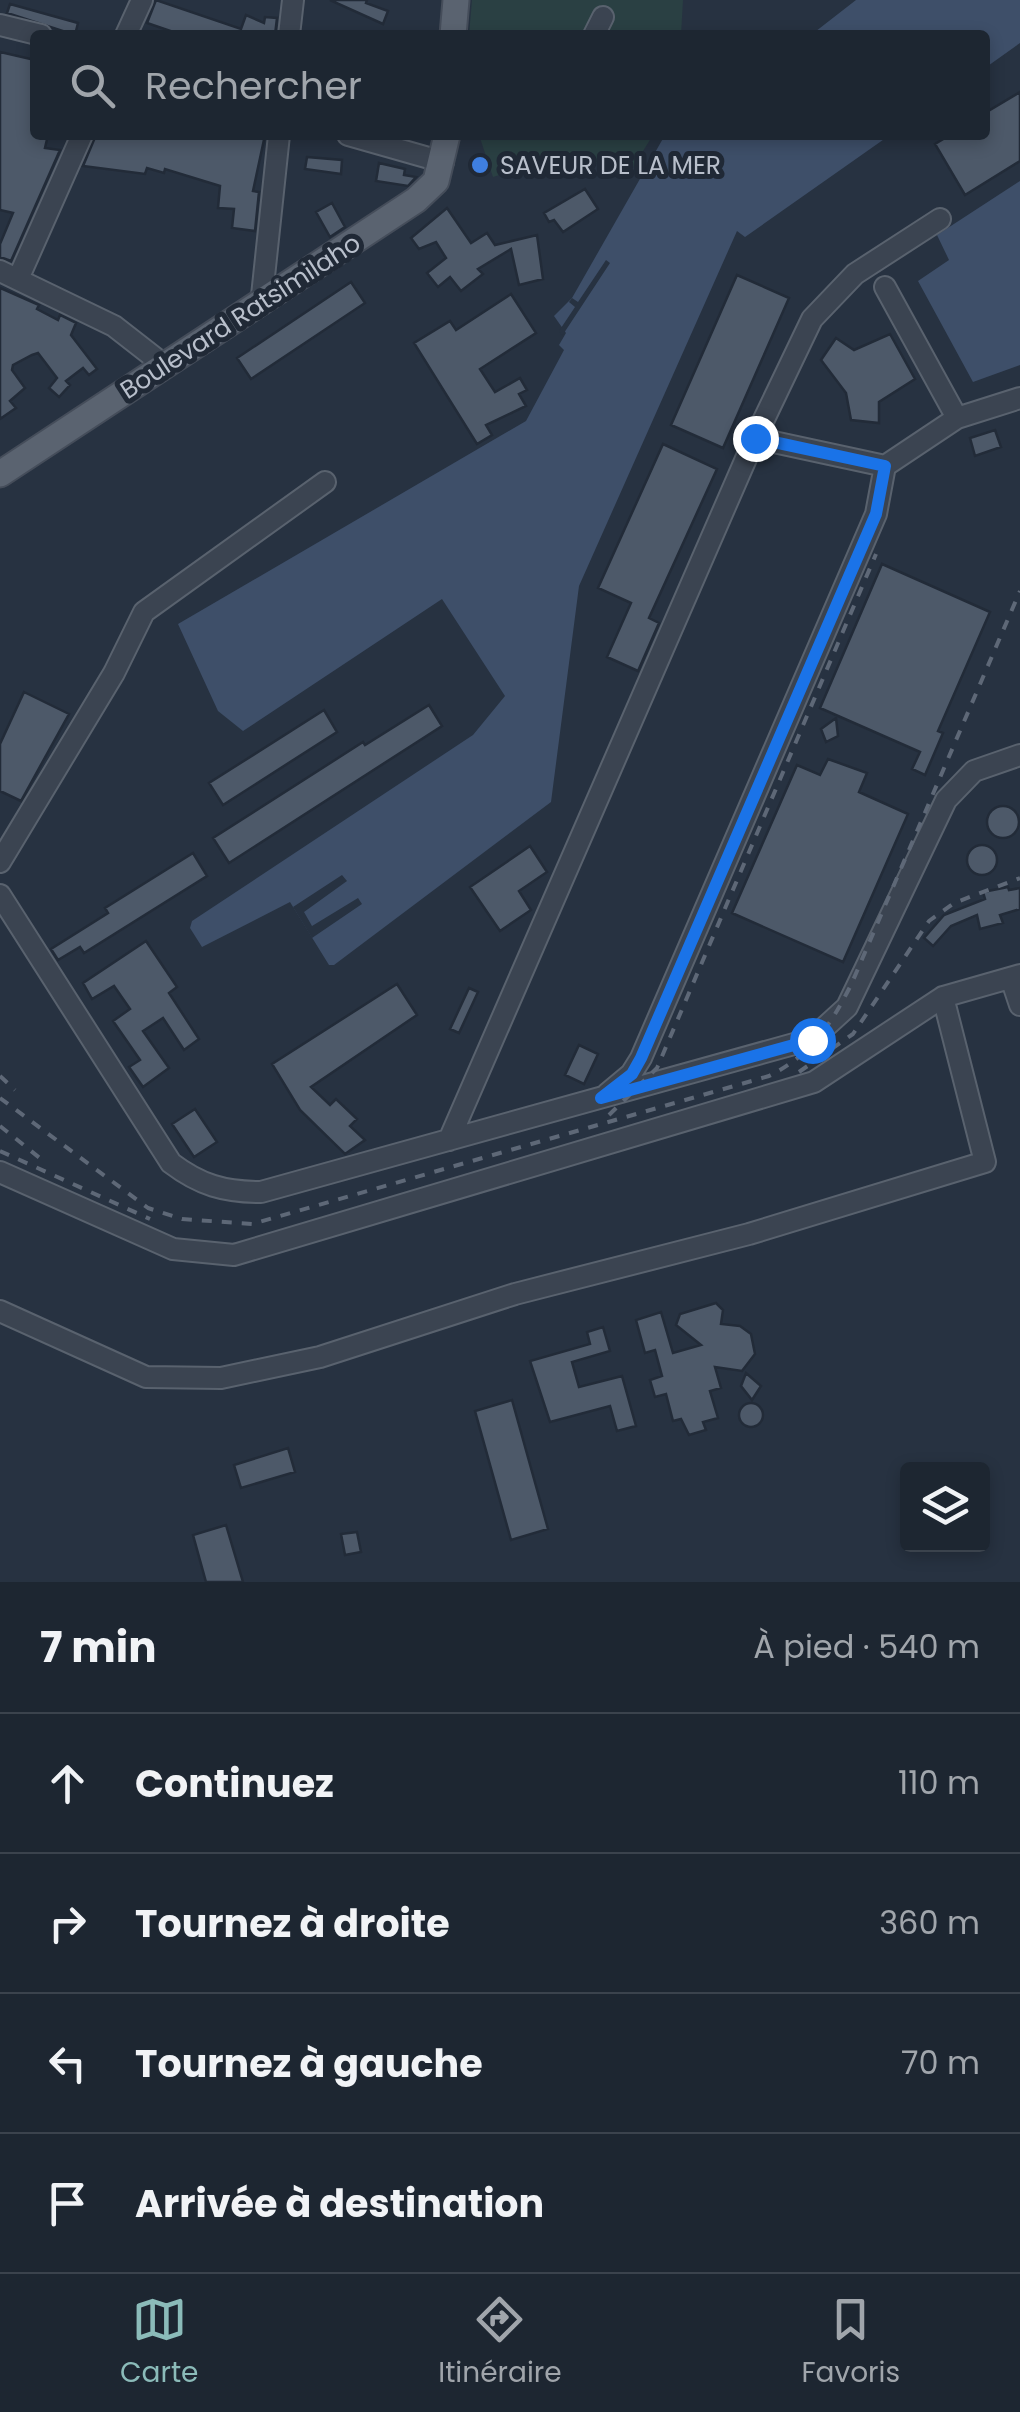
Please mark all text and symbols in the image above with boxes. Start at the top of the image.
search box [30,30,990,140]
icon: search [65,58,120,113]
text: Rechercher [145,59,362,112]
place label: SAVEUR DE LA MER [500,148,721,183]
marker: SAVEUR DE LA MER [469,154,491,176]
street label: Boulevard Ratsimilaho [113,225,367,407]
route end [733,416,779,462]
route start [790,1018,836,1064]
map controls [900,1462,990,1552]
button: layers [900,1462,990,1552]
text: 7 min [40,1618,157,1677]
text: À pied · 540 m [753,1624,980,1669]
icon: ahead [40,1756,95,1811]
text: Continuez [135,1757,334,1810]
text: 110 m [898,1760,980,1805]
icon: right [40,1896,95,1951]
text: Tournez à droite [135,1897,450,1950]
text: 360 m [879,1900,980,1945]
icon: left [40,2036,95,2091]
text: Tournez à gauche [135,2037,483,2090]
text: 70 m [901,2040,980,2085]
icon: arrive [40,2176,95,2231]
text: Arrivée à destination [135,2177,544,2230]
tab: Carte [120,2292,198,2394]
tab: Itinéraire [438,2292,562,2394]
tab: Favoris [801,2292,900,2394]

